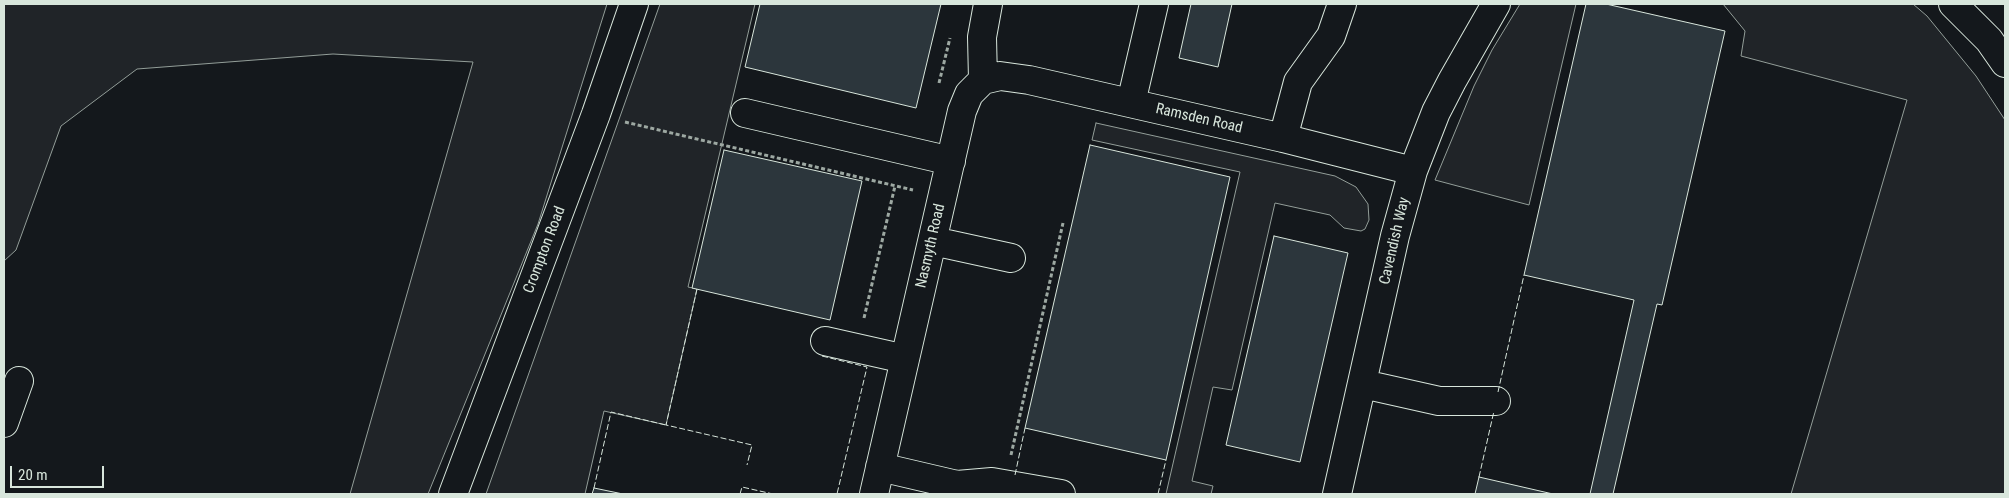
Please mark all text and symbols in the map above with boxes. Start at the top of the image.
street label: Ramsden Road [1154,100,1244,138]
street label: Cavendish Way [1376,196,1414,286]
street label: Nasmyth Road [913,202,949,290]
street label: Crompton Road [520,204,570,296]
scale bar [12,456,106,488]
text: 20 m [18,466,48,484]

